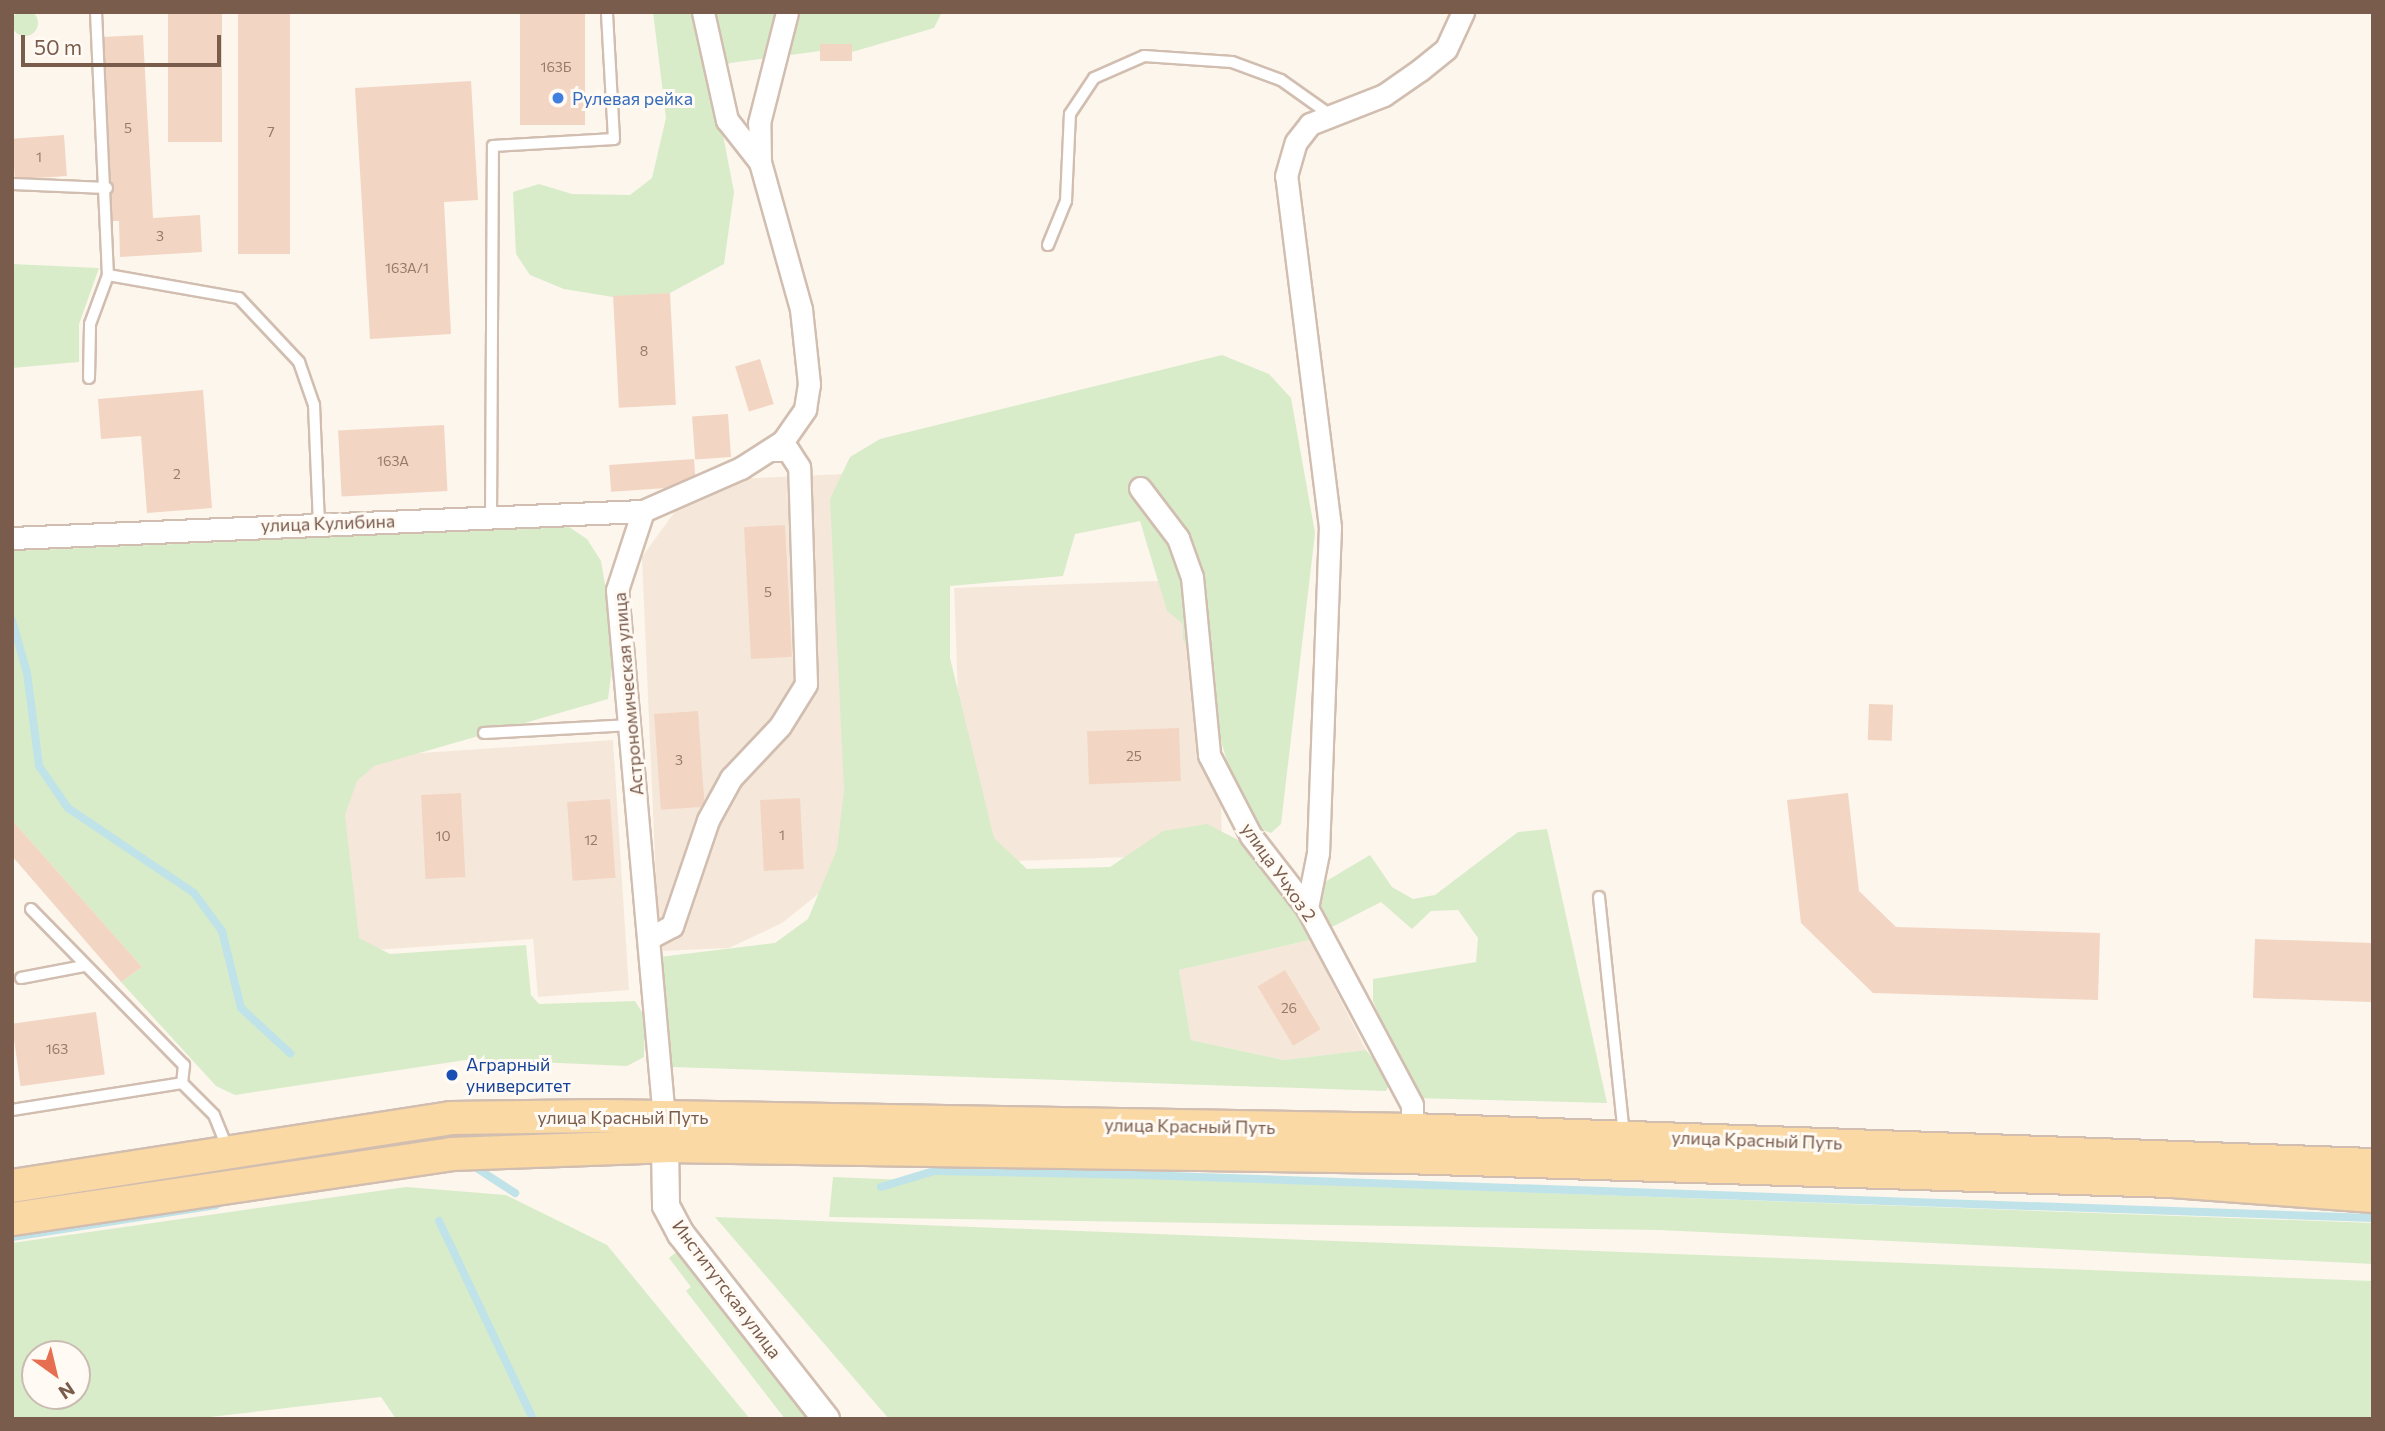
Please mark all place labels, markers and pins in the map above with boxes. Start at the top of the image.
place label: Рулевая рейка [572,87,693,109]
marker: Рулевая рейка [550,90,566,106]
place label: Аграрный университет [466,1054,571,1096]
marker: Аграрный университет [444,1067,460,1083]

